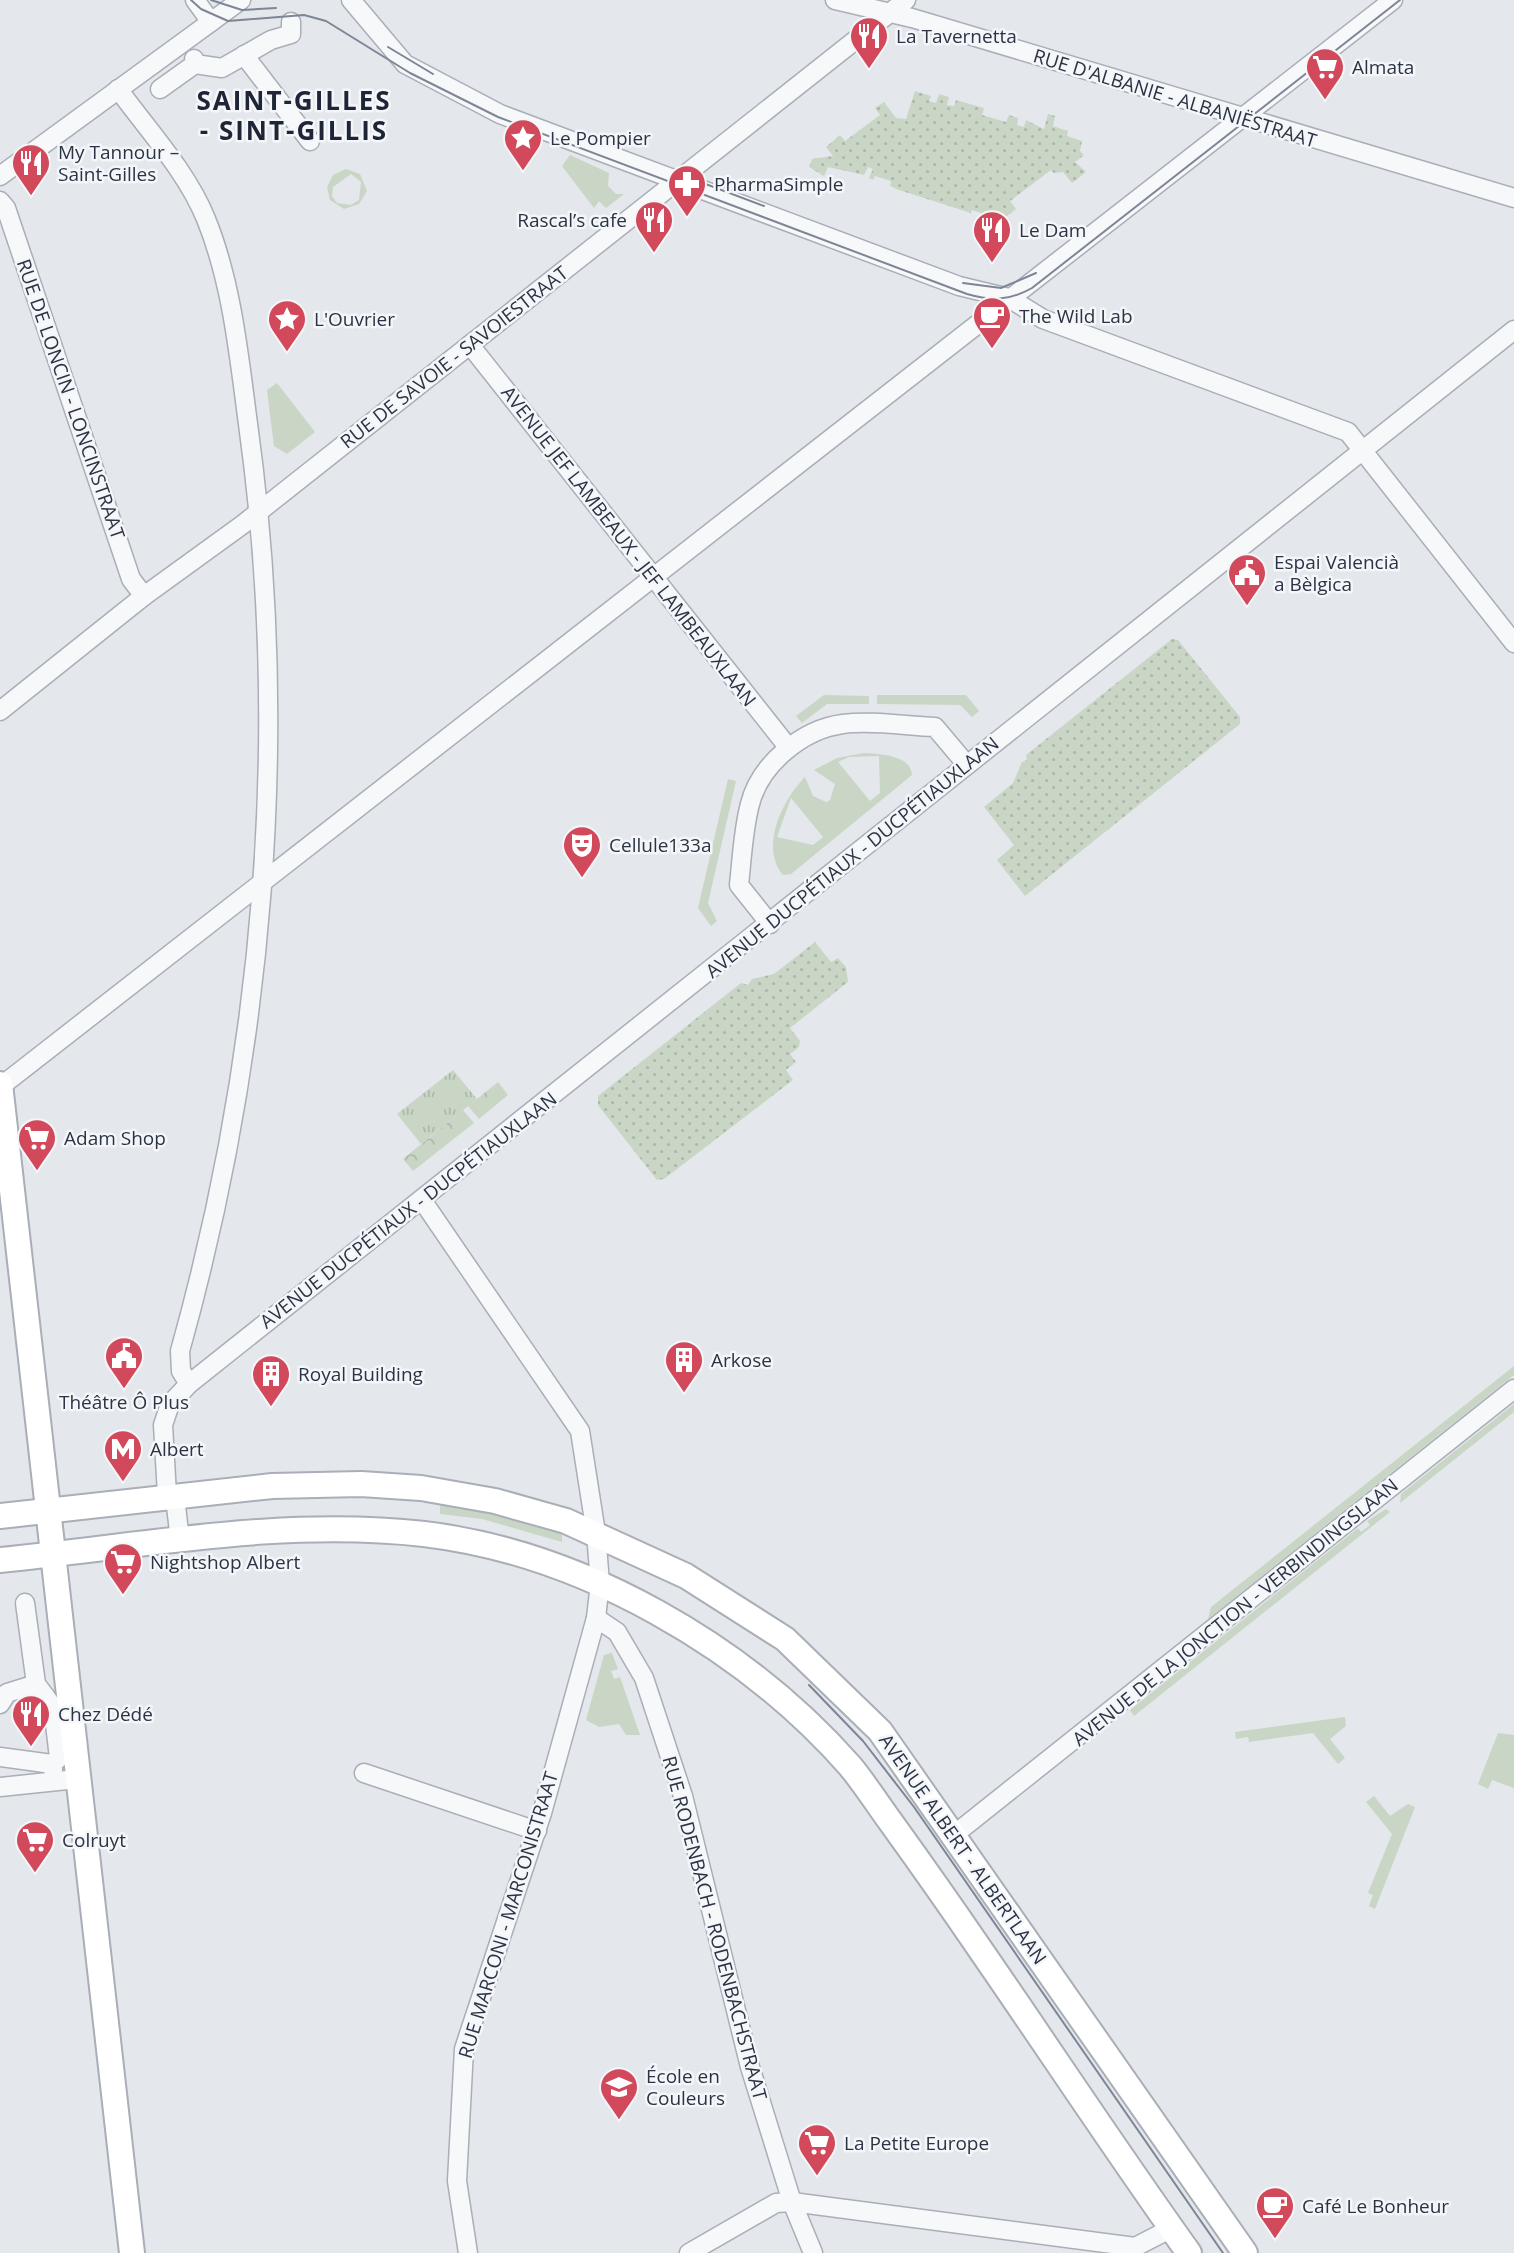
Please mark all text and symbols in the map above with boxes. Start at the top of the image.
restaurant icon: La Tavernetta [848,15,890,70]
place label: La Tavernetta [896,23,1017,49]
street label: RUE D'ALBANIE - ALBANIËSTRAAT [1030,42,1320,154]
supermarket icon: Almata [1304,46,1346,101]
place label: Almata [1352,54,1414,80]
district label: SAINT-GILLES - SINT-GILLIS [196,82,392,148]
place icon: Le Pompier [502,117,544,172]
place label: Le Pompier [550,125,651,151]
place label: My Tannour – Saint-Gilles [58,139,179,187]
restaurant icon: My Tannour – Saint-Gilles [10,142,52,197]
pharmacy icon: PharmaSimple [666,163,708,218]
place label: PharmaSimple [714,171,843,197]
restaurant icon: Rascal’s cafe [633,199,675,254]
place label: Rascal’s cafe [517,207,627,233]
restaurant icon: Le Dam [971,209,1013,264]
place label: Le Dam [1019,217,1086,243]
street label: RUE DE LONCIN - LONCINSTRAAT [11,255,131,543]
street label: RUE DE SAVOIE - SAVOIESTRAAT [335,260,574,454]
cafe icon: The Wild Lab [971,295,1013,350]
place icon: L'Ouvrier [266,298,308,353]
place label: The Wild Lab [1019,303,1133,329]
place label: L'Ouvrier [314,306,395,332]
street label: AVENUE JEF LAMBEAUX - JEF LAMBEAUXLAAN [496,380,762,712]
place label: Espai Valencià a Bèlgica [1274,549,1399,597]
public building icon: Espai Valencià a Bèlgica [1226,552,1268,607]
street label: AVENUE DUCPÉTIAUX - DUCPÉTIAUXLAAN [700,730,1004,984]
theatre icon: Cellule133a [561,824,603,879]
place label: Cellule133a [609,832,712,858]
street label: AVENUE DUCPÉTIAUX - DUCPÉTIAUXLAAN [254,1086,562,1334]
supermarket icon: Adam Shop [16,1117,58,1172]
place label: Adam Shop [64,1125,166,1151]
public building icon: Théâtre Ô Plus [103,1335,145,1390]
building icon: Arkose [663,1339,705,1394]
place label: Arkose [711,1347,772,1373]
building icon: Royal Building [250,1353,292,1408]
place label: Royal Building [298,1361,423,1387]
place label: Théâtre Ô Plus [59,1389,189,1415]
metro station icon: Albert [102,1428,144,1483]
place label: Albert [150,1436,204,1462]
street label: AVENUE DE LA JONCTION - VERBINDINGSLAAN [1067,1472,1403,1752]
supermarket icon: Nightshop Albert [102,1541,144,1596]
place label: Nightshop Albert [150,1549,300,1575]
restaurant icon: Chez Dédé [10,1693,52,1748]
place label: Chez Dédé [58,1701,153,1727]
street label: AVENUE ALBERT - ALBERTLAAN [873,1729,1053,1969]
street label: RUE RODENBACH - RODENBACHSTRAAT [657,1753,774,2103]
street label: RUE MARCONI - MARCONISTRAAT [452,1768,564,2062]
supermarket icon: Colruyt [14,1819,56,1874]
place label: Colruyt [62,1827,126,1853]
place label: École en Couleurs [646,2063,725,2111]
school or university icon: École en Couleurs [598,2066,640,2121]
supermarket icon: La Petite Europe [796,2122,838,2177]
place label: La Petite Europe [844,2130,989,2156]
cafe icon: Café Le Bonheur [1254,2185,1296,2240]
place label: Café Le Bonheur [1302,2193,1449,2219]

